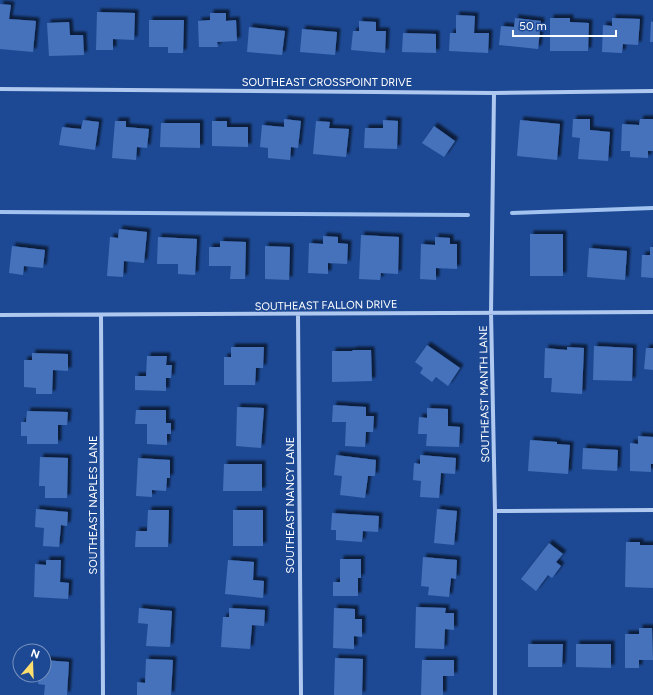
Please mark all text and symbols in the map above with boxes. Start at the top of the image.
scale bar [513,12,616,38]
text: 50 m [519,19,547,33]
street label: SOUTHEAST CROSSPOINT DRIVE [242,76,412,89]
street label: SOUTHEAST FALLON DRIVE [255,298,398,313]
street label: SOUTHEAST MANTH LANE [477,325,492,463]
street label: SOUTHEAST NAPLES LANE [87,435,100,575]
street label: SOUTHEAST NANCY LANE [284,437,297,573]
north arrow [12,643,52,683]
text: N [29,646,41,662]

